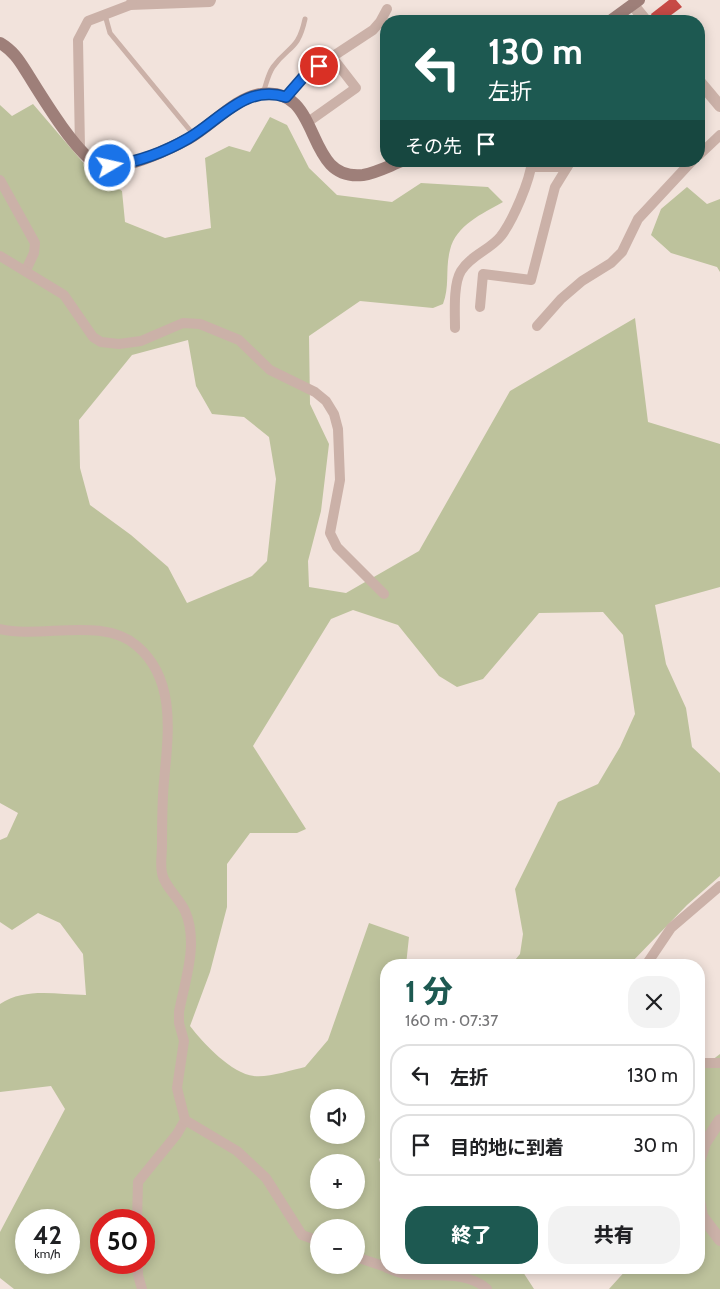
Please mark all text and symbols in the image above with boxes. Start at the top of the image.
text: 130 m [488,30,583,73]
icon: left [405,35,470,100]
pin [298,45,340,87]
icon: arrive [305,52,333,80]
text: 左折 [488,78,532,105]
icon: arrive [472,130,500,158]
text: その先 [405,135,462,158]
position arrow [83,139,135,191]
text: 1 分 [405,973,453,1010]
button: close [628,976,680,1028]
text: 160 m · 07:37 [405,1011,498,1030]
icon: left [407,1061,435,1089]
text: 130 m [627,1064,678,1087]
text: 左折 [450,1066,488,1089]
map controls [310,1089,365,1274]
button: sound [310,1089,365,1144]
icon: arrive [407,1131,435,1159]
text: 30 m [634,1134,678,1157]
text: 目的地に到着 [450,1136,564,1159]
button: + [310,1154,365,1209]
button: 終了 [405,1206,538,1264]
button: 共有 [548,1206,680,1264]
speed limit sign: 50 [90,1209,155,1274]
button: − [310,1219,365,1274]
text: 42 [33,1220,62,1250]
text: km/h [34,1246,61,1261]

